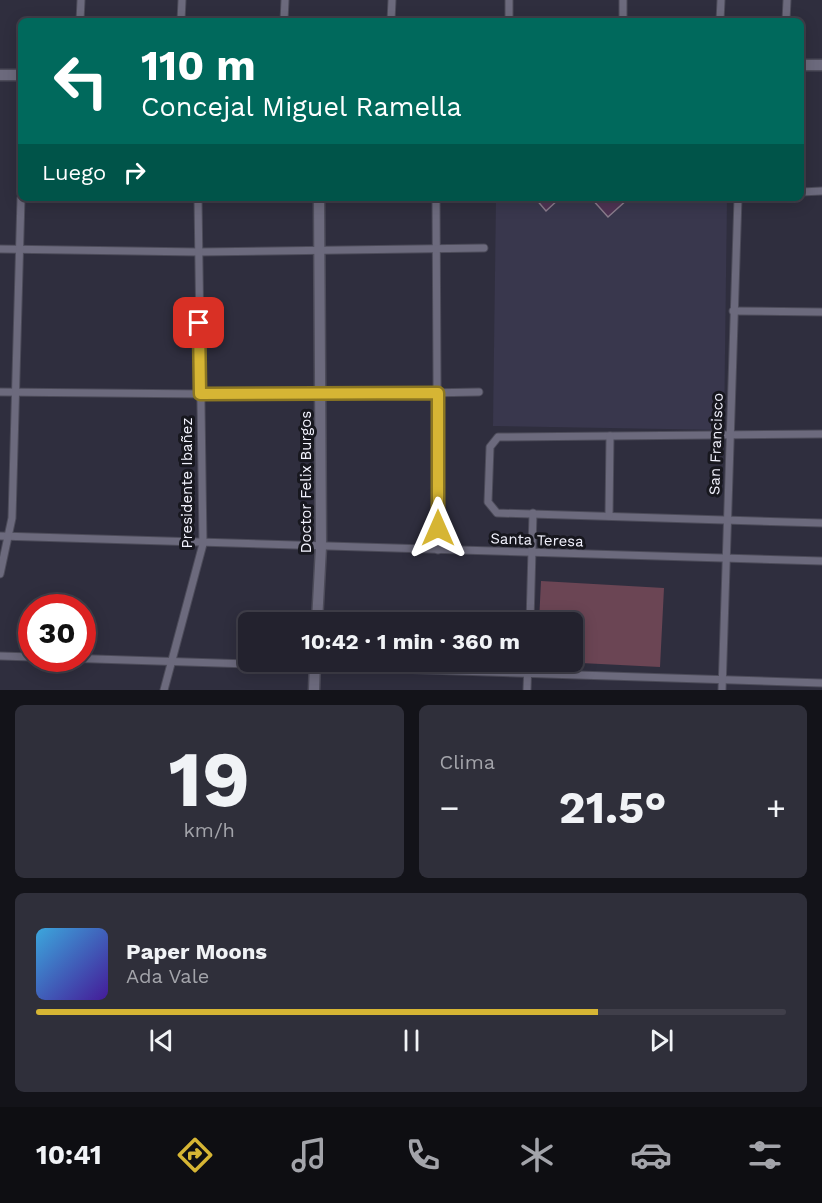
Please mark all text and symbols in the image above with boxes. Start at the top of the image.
text: 110 m [141,41,256,90]
icon: left [42,42,120,120]
text: Concejal Miguel Ramella [141,91,462,123]
icon: right [118,156,151,189]
text: Luego [42,160,106,185]
pin [173,297,224,348]
icon: arrive [182,306,215,339]
street label: San Francisco [705,393,727,495]
street label: Doctor Felix Burgos [297,411,315,553]
street label: Presidente Ibañez [178,417,196,549]
position arrow [406,496,470,560]
street label: Santa Teresa [490,529,584,551]
speed limit sign: 30 [18,594,96,672]
text: 10:42 · 1 min · 360 m [301,629,520,654]
text: 19 [168,733,250,825]
text: Clima [440,750,495,774]
text: 21.5° [559,781,667,834]
text: − [440,788,459,827]
text: + [766,788,786,827]
text: km/h [183,818,235,842]
text: Paper Moons [126,939,267,964]
text: Ada Vale [126,964,209,988]
icon: previous [145,1024,178,1057]
icon: pause [395,1024,428,1057]
icon: next [645,1024,678,1057]
icon: directions [174,1134,216,1176]
icon: music [288,1134,330,1176]
icon: phone [402,1134,444,1176]
icon: climate [516,1134,558,1176]
icon: car [630,1134,672,1176]
icon: filters [744,1134,786,1176]
text: 10:41 [36,1139,102,1171]

